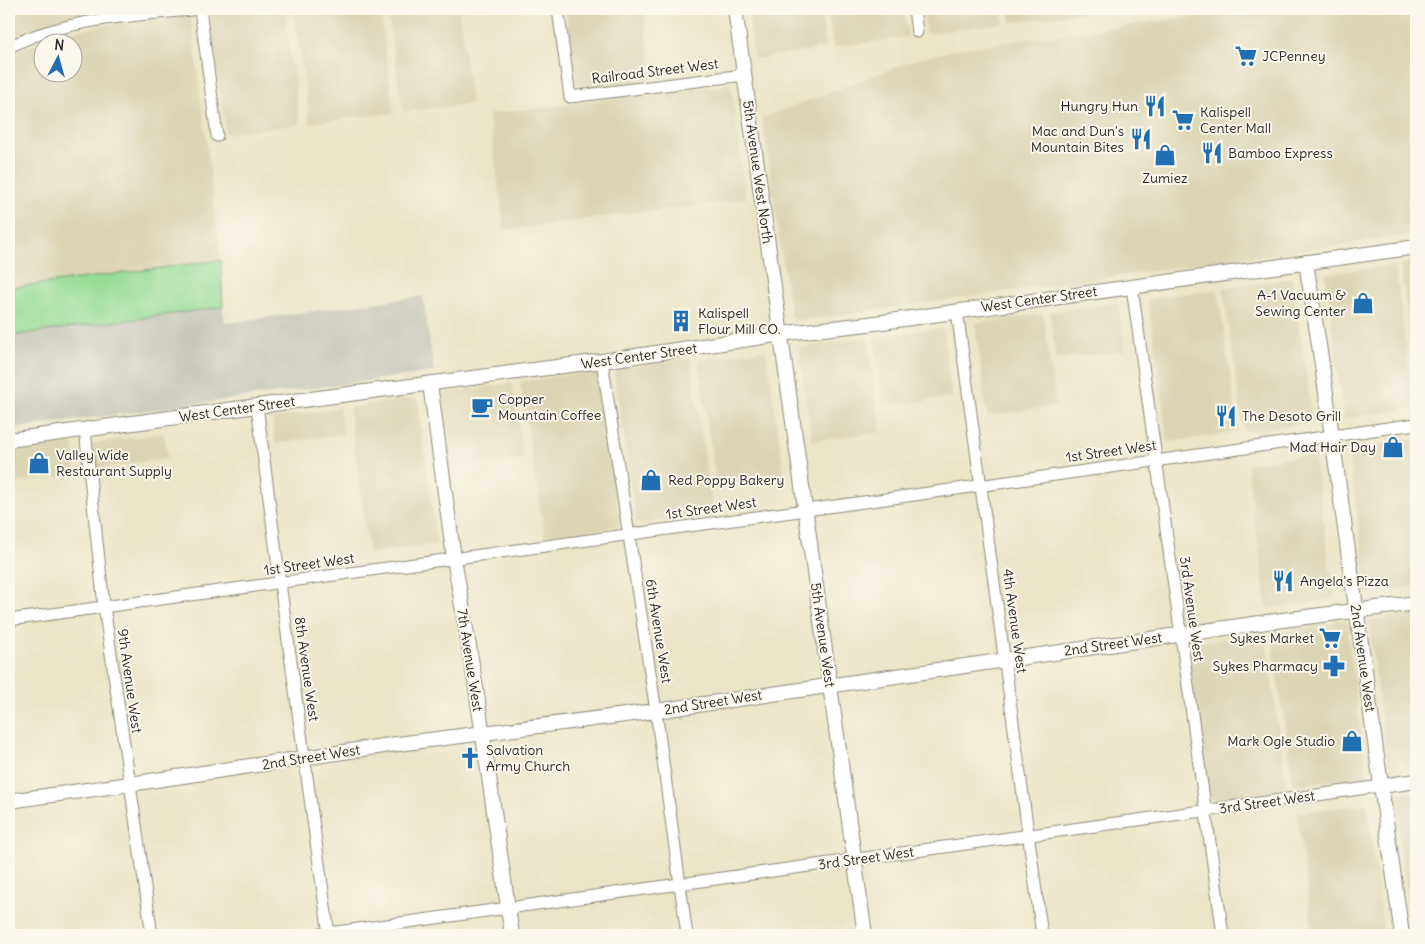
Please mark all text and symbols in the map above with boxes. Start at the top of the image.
north arrow [32,32,82,82]
text: N [54,36,65,55]
supermarket icon: JCPenney [1233,43,1259,69]
place label: JCPenney [1262,47,1326,65]
street label: Railroad Street West [591,54,720,88]
restaurant icon: Hungry Hun [1142,93,1168,119]
place label: Hungry Hun [1061,97,1138,115]
street label: 5th Avenue West North [739,99,777,245]
place label: Kalispell Center Mall [1200,103,1271,137]
supermarket icon: Kalispell Center Mall [1170,107,1196,133]
place label: Mac and Dun's Mountain Bites [1031,122,1124,156]
restaurant icon: Mac and Dun's Mountain Bites [1128,126,1154,152]
restaurant icon: Bamboo Express [1199,140,1225,166]
shop icon: Zumiez [1152,142,1178,168]
place label: Bamboo Express [1228,144,1333,162]
place label: Zumiez [1142,169,1188,187]
street label: West Center Street [980,282,1098,316]
place label: A-1 Vacuum & Sewing Center [1255,286,1346,320]
shop icon: A-1 Vacuum & Sewing Center [1350,290,1376,316]
place label: Kalispell Flour Mill CO. [698,304,781,338]
building icon: Kalispell Flour Mill CO. [668,308,694,334]
street label: West Center Street [580,339,698,373]
place label: Copper Mountain Coffee [498,390,601,424]
street label: West Center Street [178,392,296,426]
cafe icon: Copper Mountain Coffee [469,394,495,420]
restaurant icon: The Desoto Grill [1213,403,1239,429]
place label: The Desoto Grill [1242,407,1341,425]
shop icon: Mad Hair Day [1380,434,1406,460]
street label: 1st Street West [1064,436,1158,466]
place label: Mad Hair Day [1289,438,1376,456]
place label: Valley Wide Restaurant Supply [56,446,172,480]
shop icon: Valley Wide Restaurant Supply [26,450,52,476]
shop icon: Red Poppy Bakery [638,467,664,493]
place label: Red Poppy Bakery [668,471,784,489]
street label: 1st Street West [664,493,758,523]
street label: 1st Street West [262,549,356,579]
street label: 3rd Avenue West [1176,555,1208,663]
street label: 4th Avenue West [999,568,1031,675]
restaurant icon: Angela's Pizza [1270,568,1296,594]
place label: Angela's Pizza [1300,572,1389,590]
street label: 6th Avenue West [642,578,676,685]
street label: 5th Avenue West [807,582,839,689]
street label: 2nd Avenue West [1347,603,1379,713]
street label: 7th Avenue West [453,607,487,713]
street label: 8th Avenue West [291,616,323,723]
supermarket icon: Sykes Market [1317,625,1343,651]
street label: 9th Avenue West [114,628,146,735]
street label: 2nd Street West [1063,628,1163,660]
place label: Sykes Market [1230,629,1314,647]
pharmacy icon: Sykes Pharmacy [1321,653,1347,679]
place label: Sykes Pharmacy [1213,657,1318,675]
street label: 2nd Street West [663,685,764,719]
shop icon: Mark Ogle Studio [1339,728,1365,754]
place label: Mark Ogle Studio [1227,732,1335,750]
street label: 2nd Street West [261,740,362,774]
place label: Salvation Army Church [486,741,570,775]
church icon: Salvation Army Church [457,745,483,771]
street label: 3rd Street West [1218,786,1316,818]
street label: 3rd Street West [817,842,915,874]

